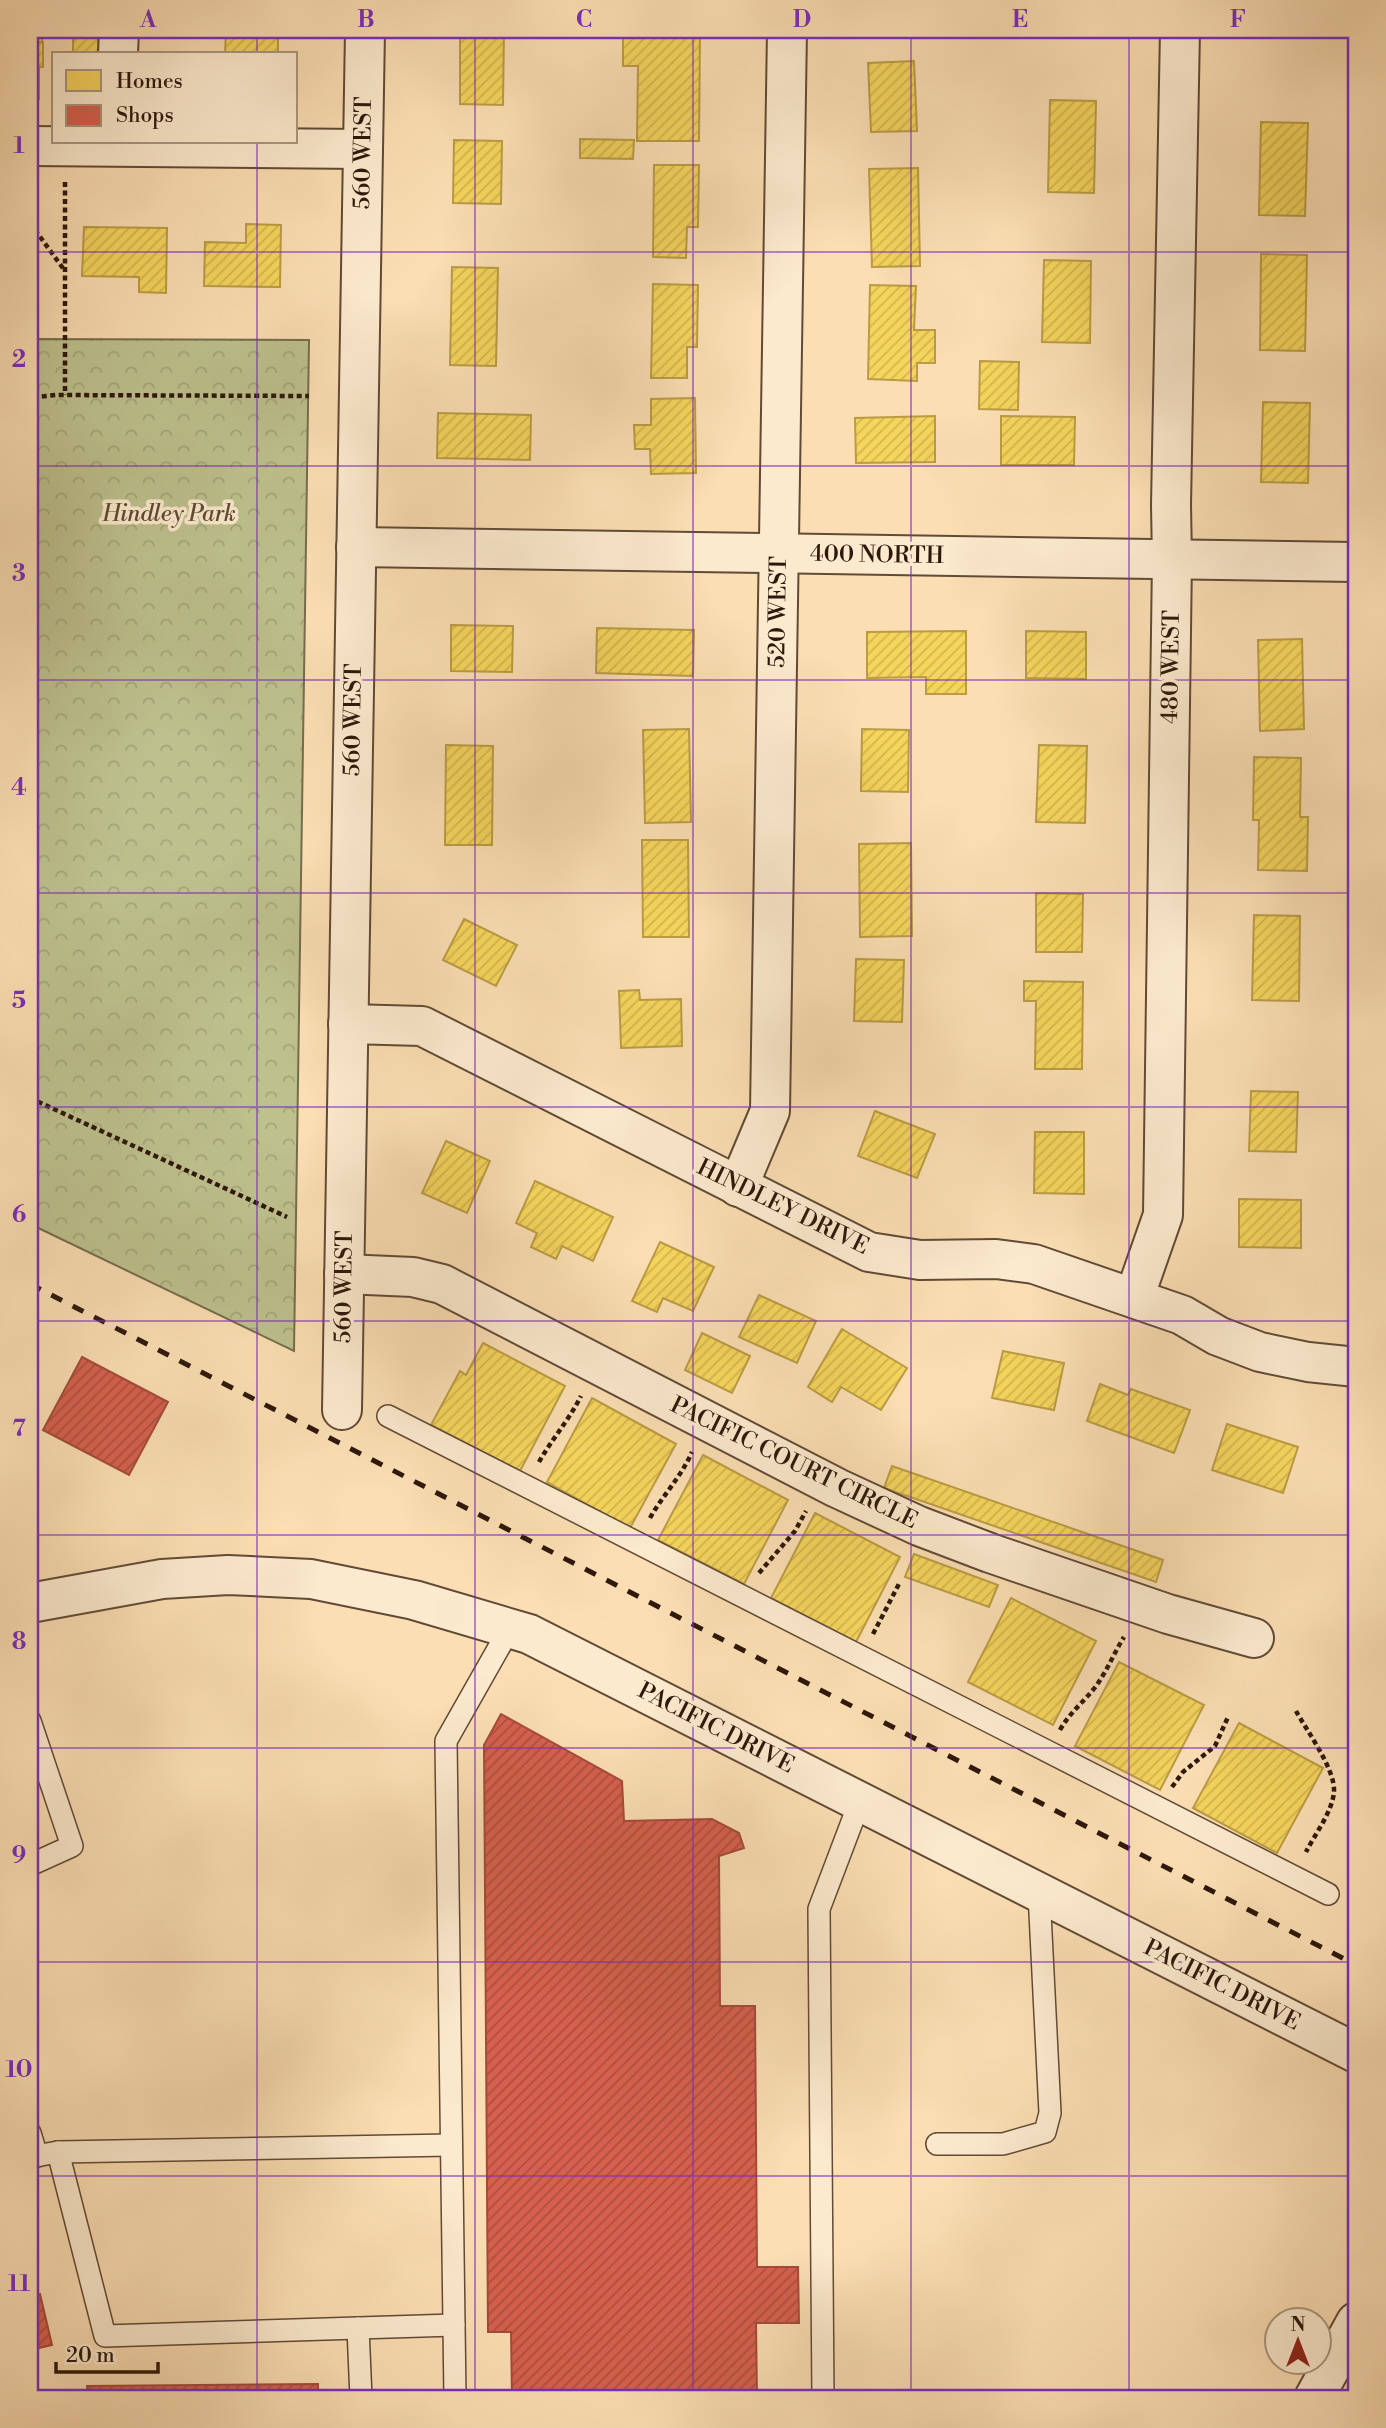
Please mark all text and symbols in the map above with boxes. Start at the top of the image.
text: A [139,6,157,34]
text: B [357,6,375,34]
text: C [576,6,592,34]
text: D [793,6,811,34]
text: E [1012,6,1028,34]
text: F [1230,6,1246,34]
legend [52,52,298,144]
text: Homes [116,69,183,95]
street label: 560 WEST [348,96,378,210]
text: Shops [116,103,174,129]
text: 1 [13,132,25,160]
text: 2 [12,346,26,374]
park label: Hindley Park [101,500,236,528]
street label: 400 NORTH [810,540,945,570]
street label: 520 WEST [763,556,793,668]
text: 3 [12,560,26,588]
street label: 480 WEST [1156,610,1186,724]
street label: 560 WEST [338,663,368,777]
text: 4 [11,774,27,802]
text: 5 [12,987,26,1015]
street label: HINDLEY DRIVE [692,1153,874,1261]
text: 6 [12,1201,26,1229]
street label: 560 WEST [329,1230,359,1344]
street label: PACIFIC COURT CIRCLE [666,1391,922,1535]
text: 7 [12,1415,26,1443]
text: 8 [12,1628,26,1656]
street label: PACIFIC DRIVE [633,1677,799,1779]
text: 9 [12,1842,26,1870]
street label: PACIFIC DRIVE [1139,1934,1305,2036]
text: 10 [5,2056,33,2084]
text: 11 [8,2270,30,2298]
north arrow [1264,2306,1334,2376]
text: N [1290,2313,1306,2337]
scale bar [56,2330,158,2374]
text: 20 m [66,2343,115,2369]

